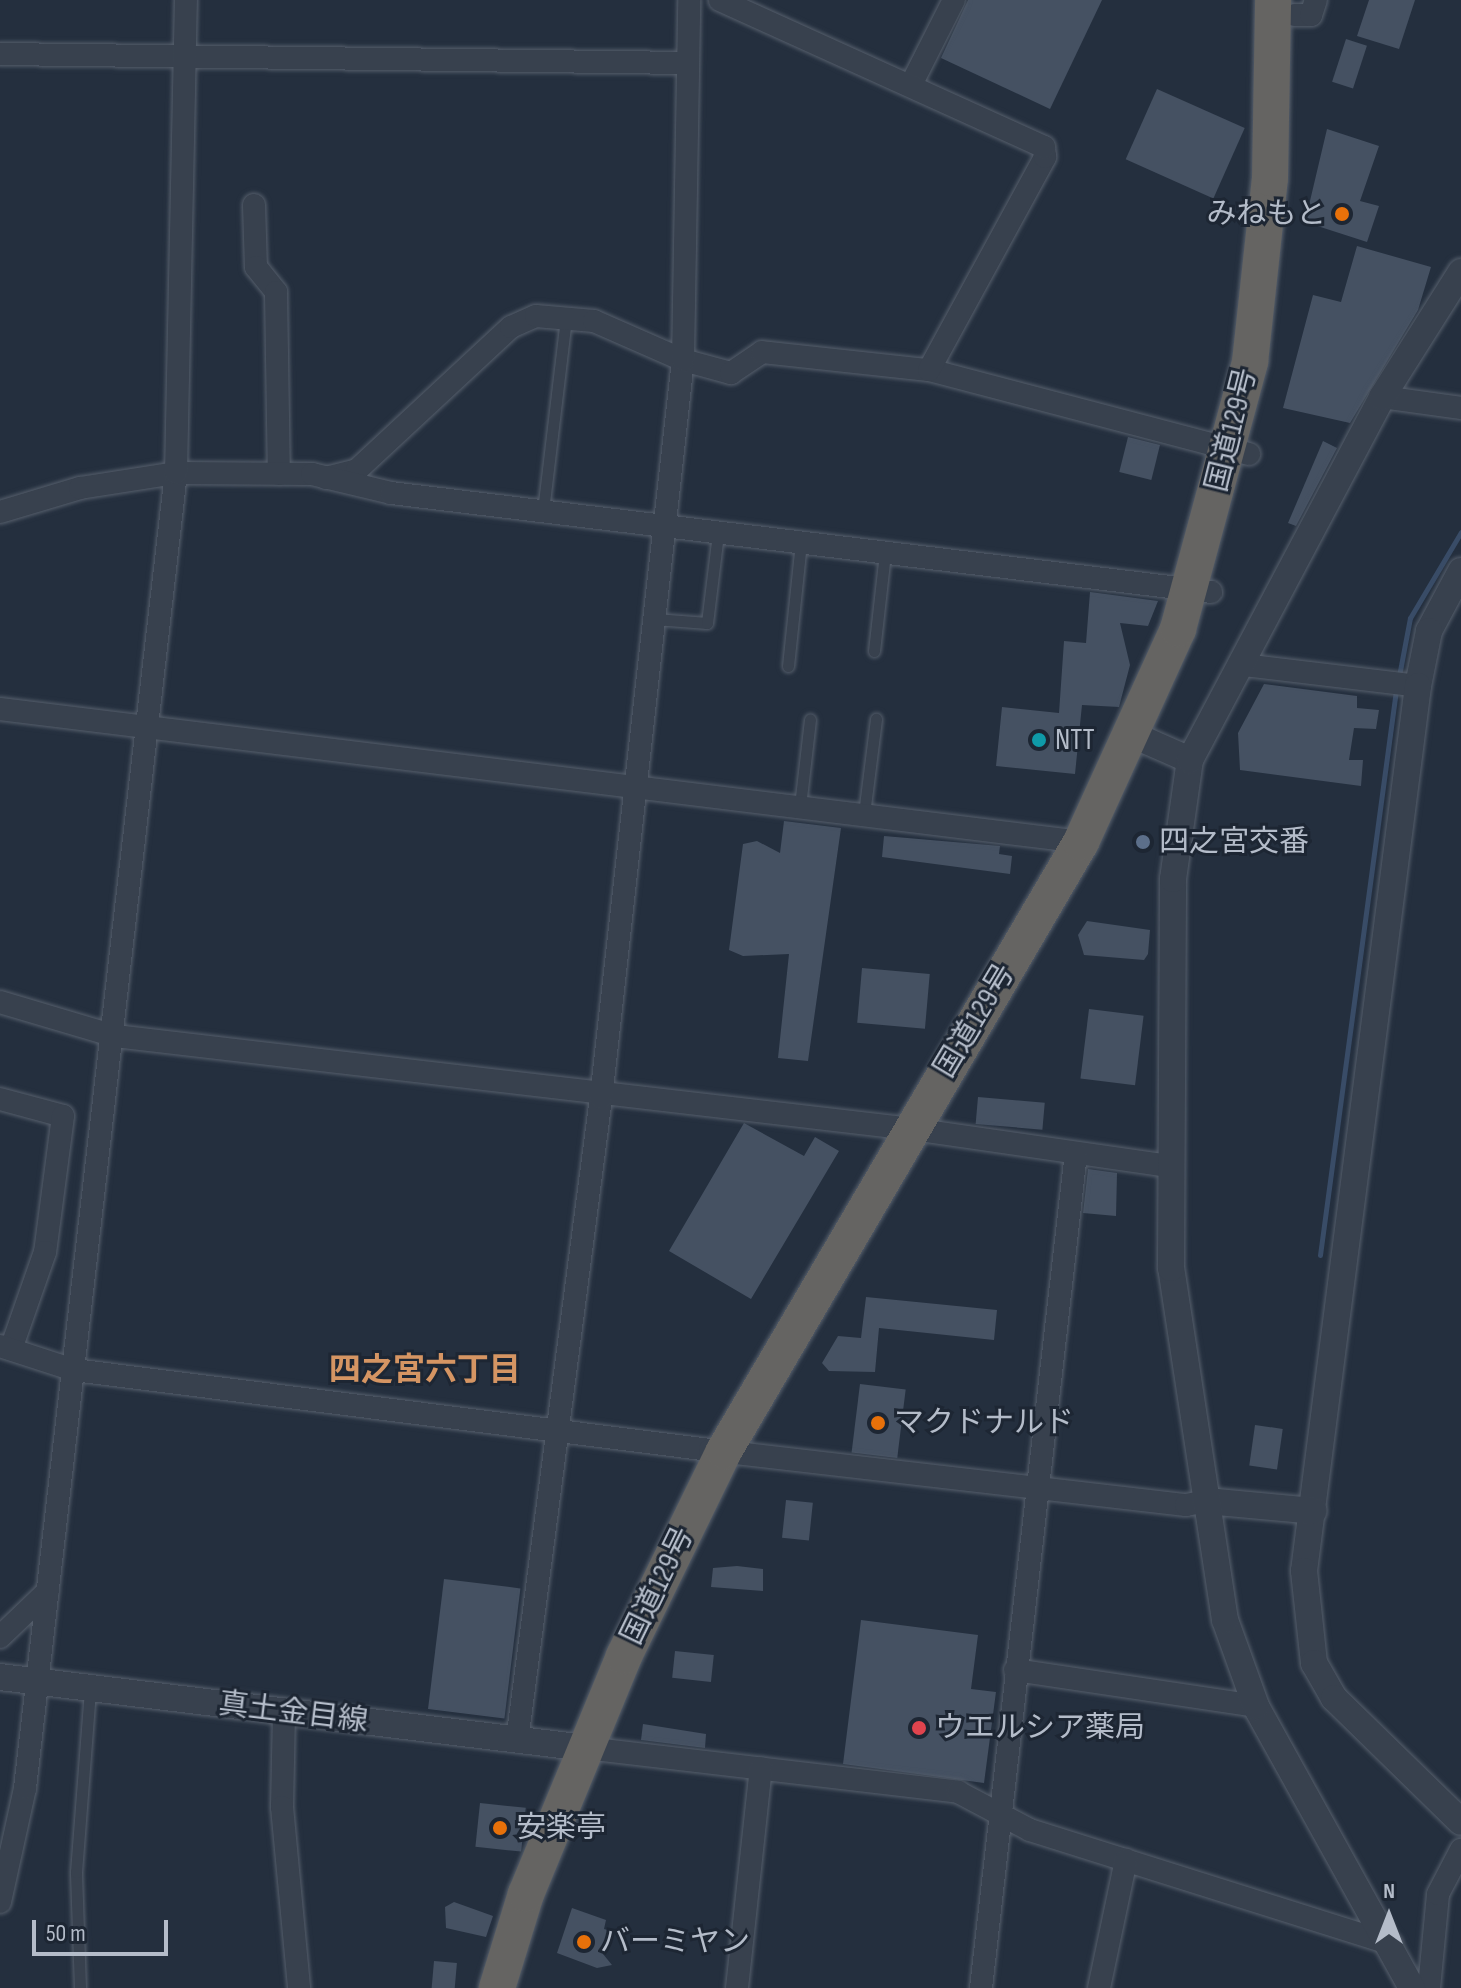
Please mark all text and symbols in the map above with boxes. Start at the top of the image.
place label: みねもと [1206,196,1326,232]
marker: みねもと [1333,205,1351,223]
street label: 国道129号 [1199,364,1265,496]
place label: NTT [1055,722,1095,758]
marker: NTT [1030,731,1048,749]
place label: 四之宮交番 [1159,824,1309,860]
marker: 四之宮交番 [1134,833,1152,851]
street label: 国道129号 [927,958,1023,1084]
district label: 四之宮六丁目 [329,1352,521,1390]
place label: マクドナルド [894,1405,1074,1441]
marker: マクドナルド [869,1414,887,1432]
street label: 国道129号 [614,1521,702,1651]
street label: 真土金目線 [216,1686,370,1740]
place label: ウエルシア薬局 [935,1710,1145,1746]
marker: ウエルシア薬局 [910,1719,928,1737]
place label: 安楽亭 [516,1810,606,1846]
marker: 安楽亭 [491,1819,509,1837]
north arrow [1349,1876,1429,1956]
text: N [1383,1878,1395,1905]
scale bar [36,1904,172,1954]
text: 50 m [46,1919,86,1948]
place label: バーミヤン [600,1924,750,1960]
marker: バーミヤン [575,1933,593,1951]

